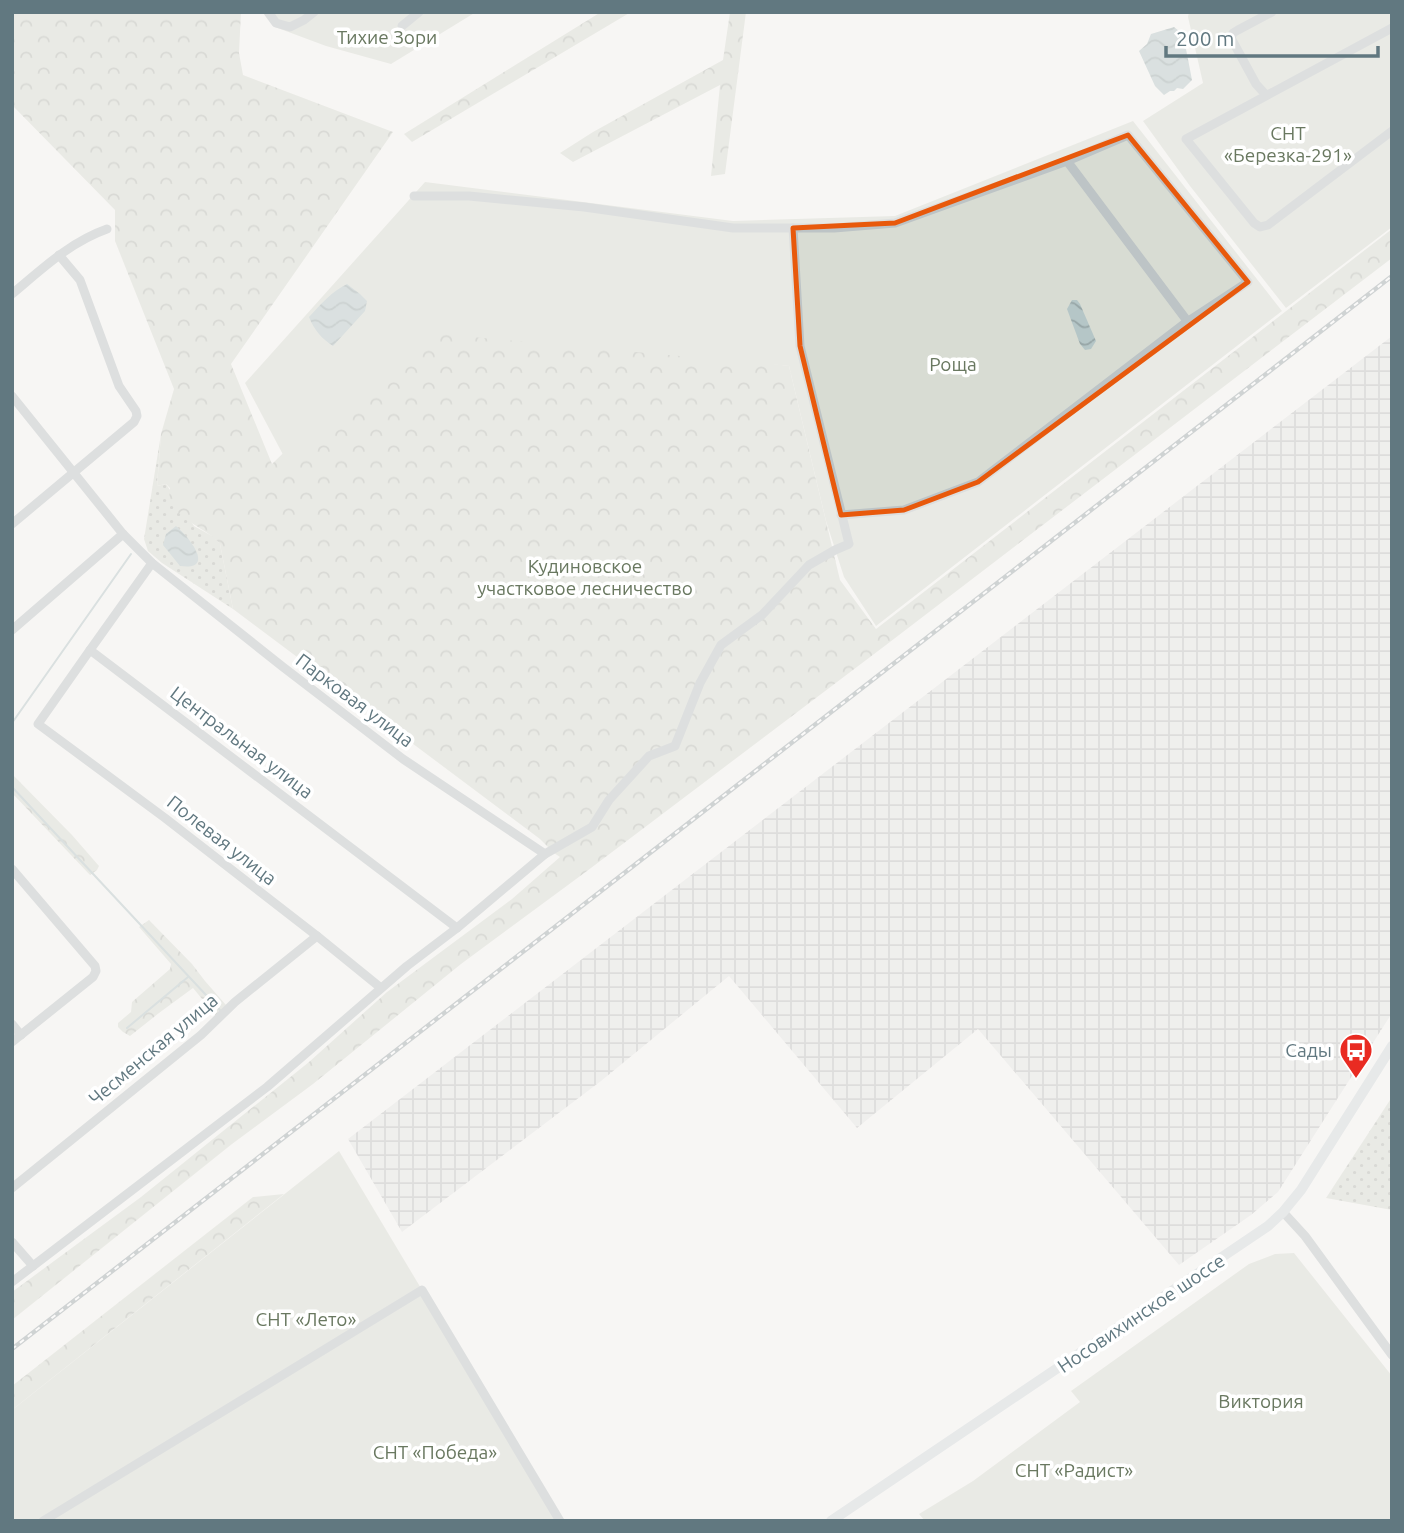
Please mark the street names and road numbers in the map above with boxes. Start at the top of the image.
street label: Парковая улица [292,649,418,751]
street label: Центральная улица [166,681,318,803]
street label: Полевая улица [163,790,281,890]
street label: Чесменская улица [84,989,222,1109]
street label: Носовихинское шоссе [1053,1249,1229,1377]

